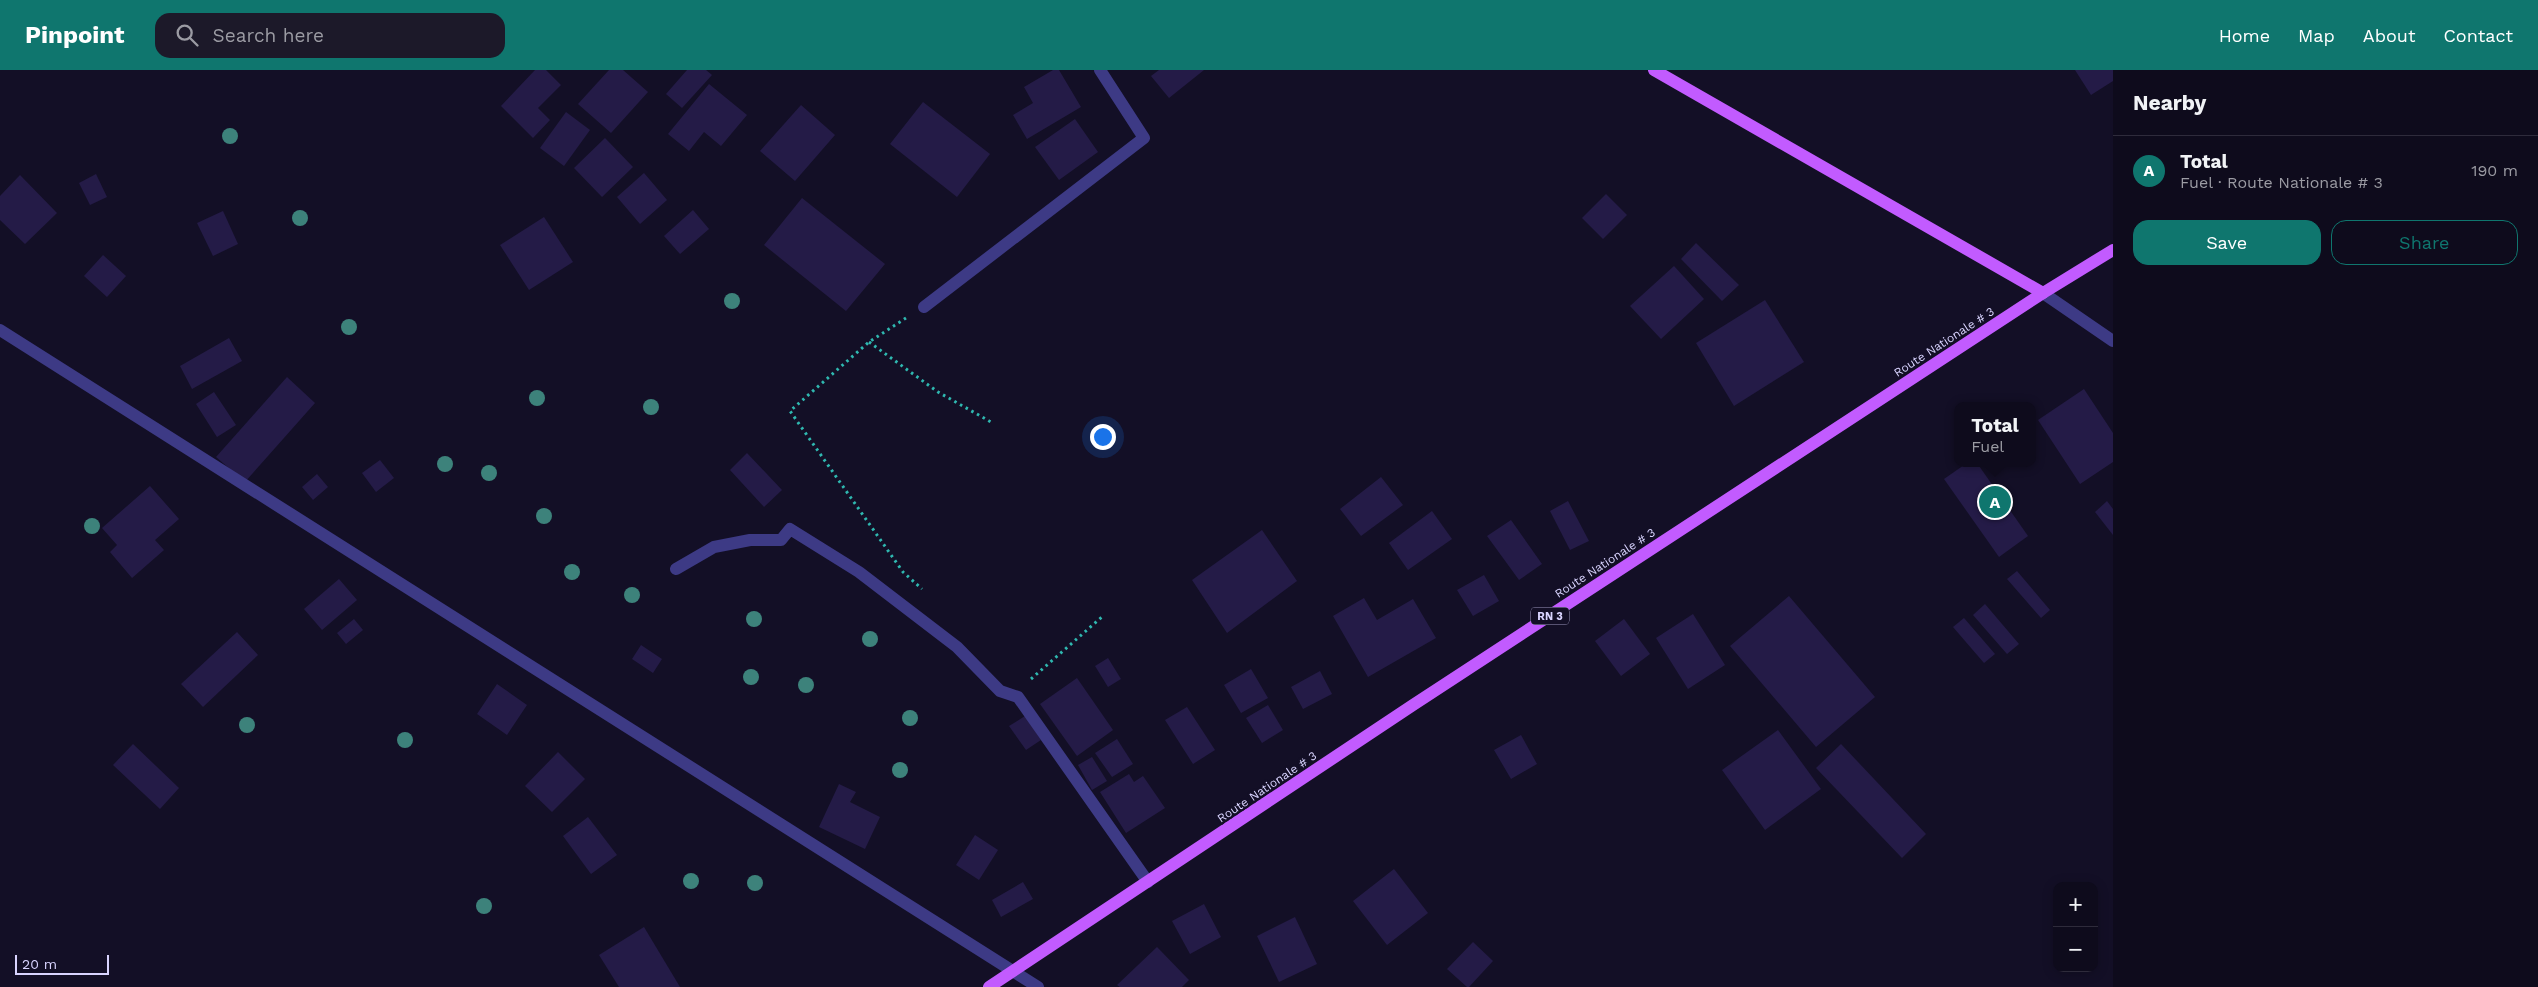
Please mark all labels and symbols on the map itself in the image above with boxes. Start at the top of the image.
street label: Route Nationale # 3 [1891,304,1997,380]
your location [1090,424,1116,450]
pin: A [1979,483,2011,521]
street label: Route Nationale # 3 [1552,525,1658,601]
road number: RN 3 [1531,608,1569,624]
street label: Route Nationale # 3 [1215,749,1319,825]
scale bar [15,952,109,975]

